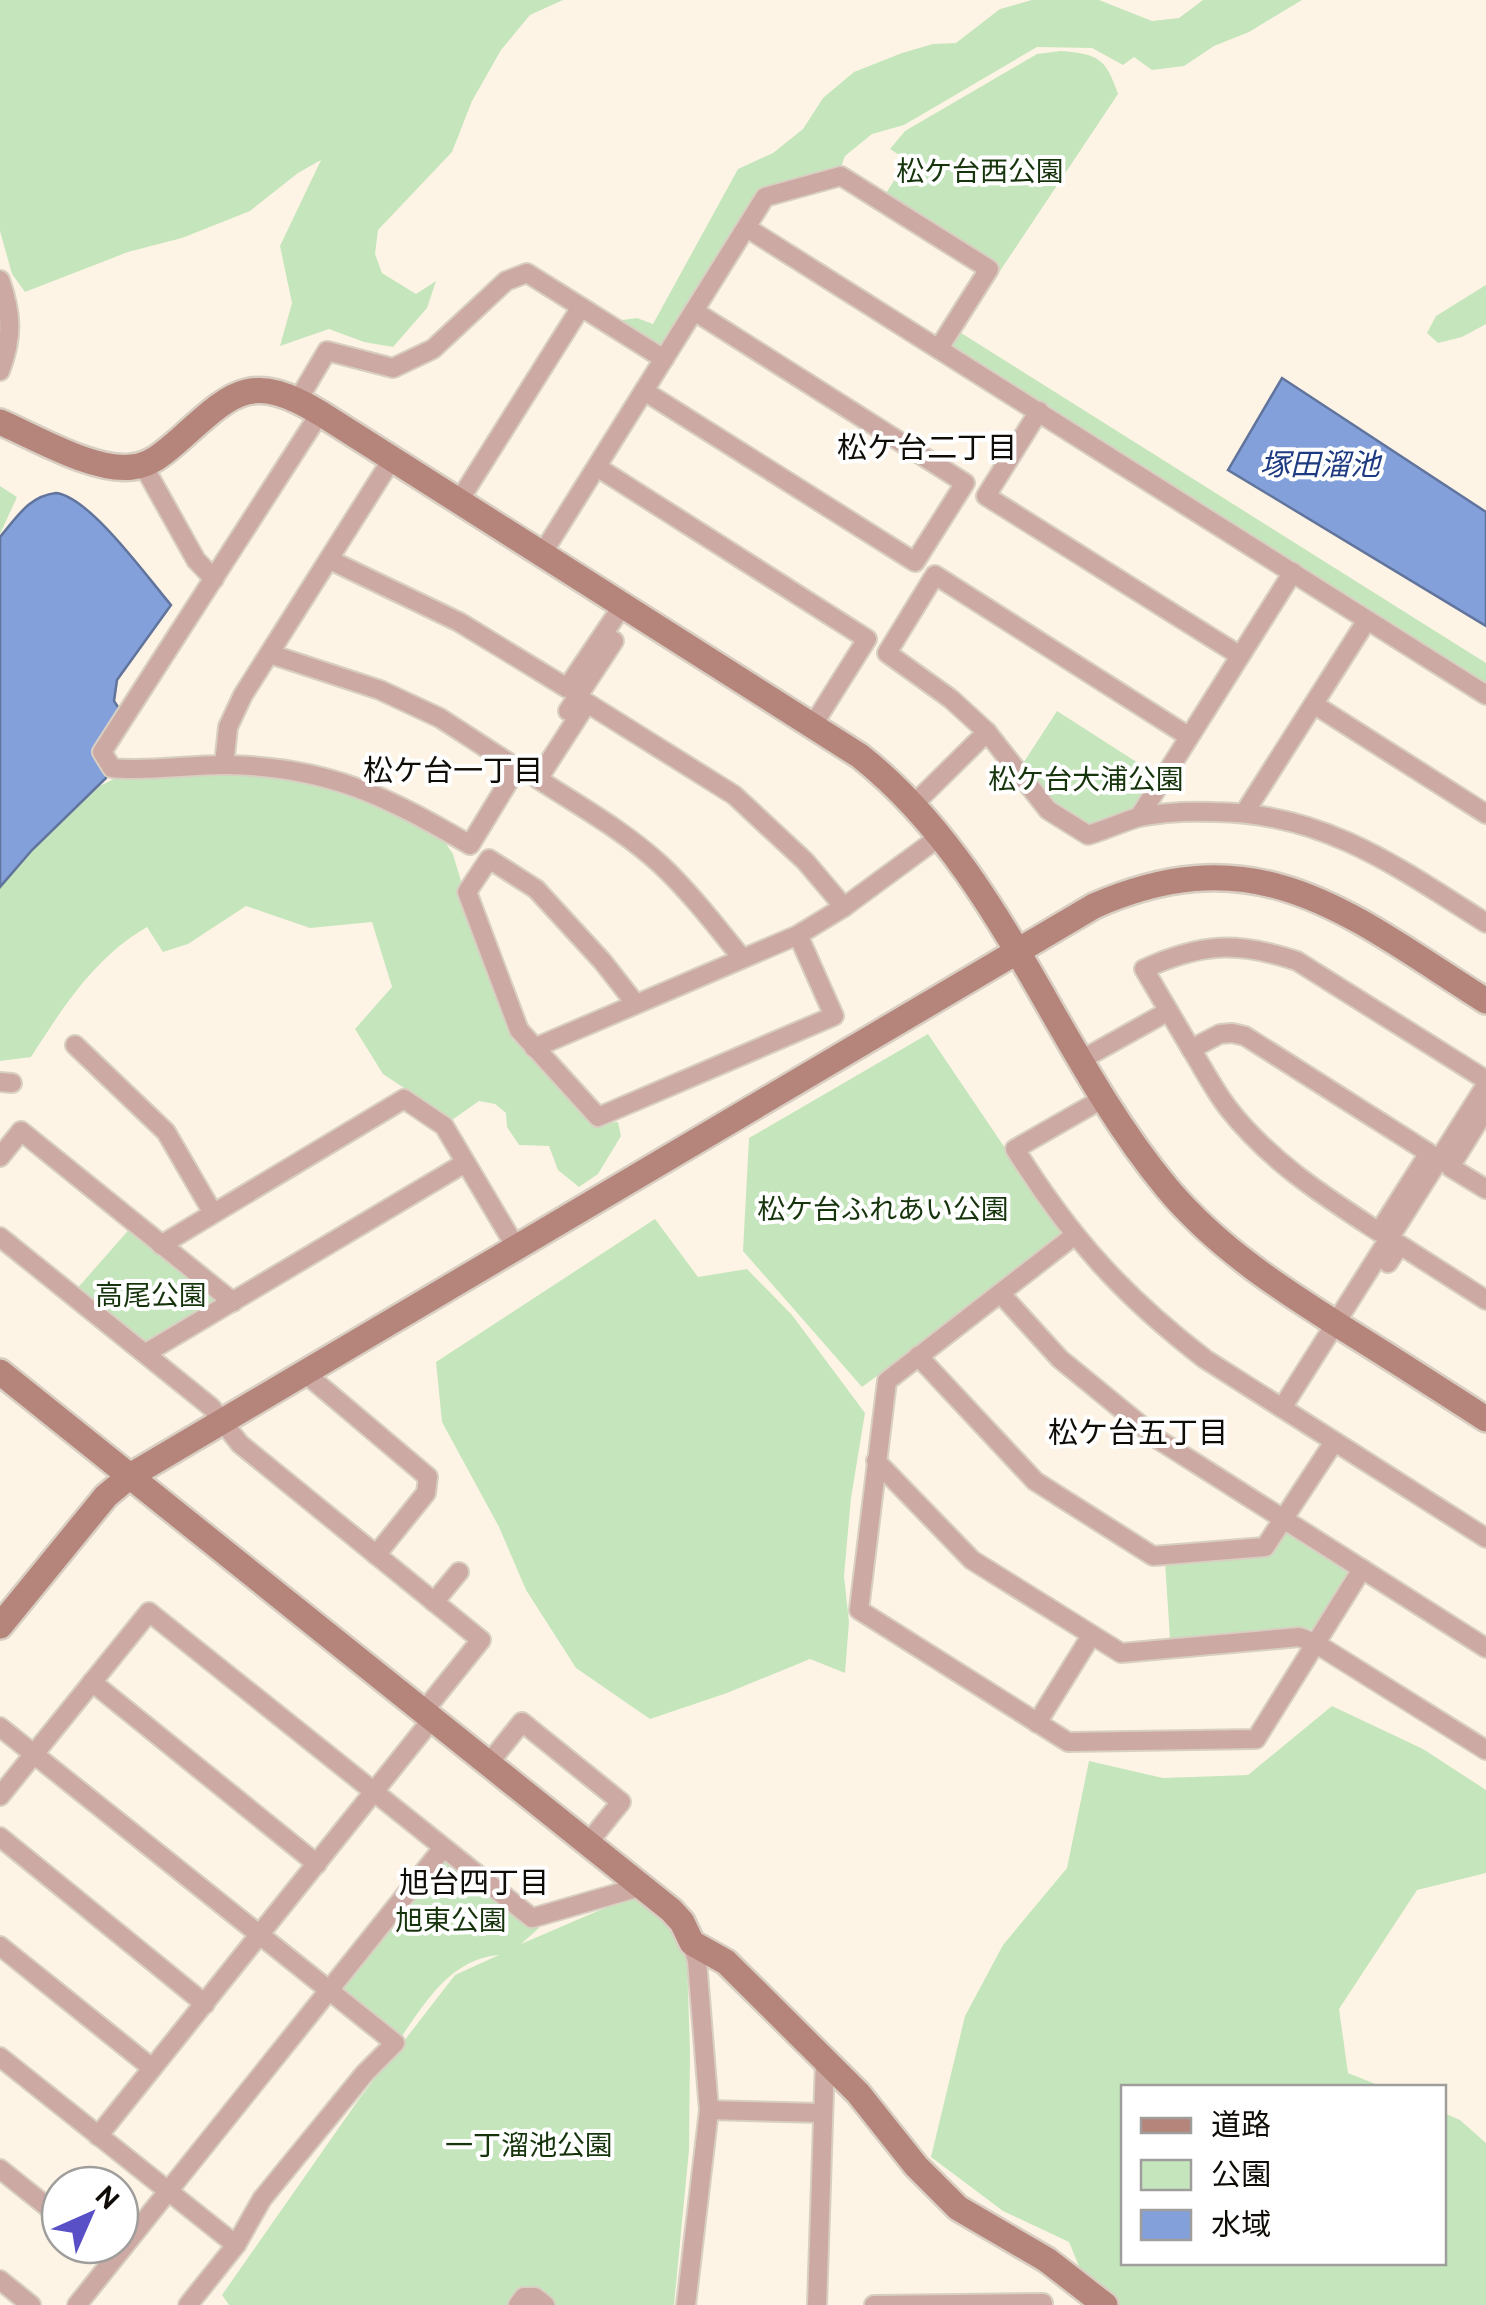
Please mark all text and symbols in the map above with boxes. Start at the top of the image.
park label: 松ケ台西公園 [896,156,1064,192]
district label: 松ケ台二丁目 [837,432,1017,469]
water label: 塚田溜池 [1260,449,1383,486]
district label: 松ケ台一丁目 [363,755,543,792]
park label: 松ケ台大浦公園 [988,764,1184,800]
park label: 松ケ台ふれあい公園 [757,1194,1009,1230]
park label: 高尾公園 [95,1280,207,1316]
district label: 松ケ台五丁目 [1048,1417,1228,1454]
district label: 旭台四丁目 [399,1867,549,1904]
park label: 旭東公園 [395,1905,507,1941]
legend [1121,2085,1446,2265]
text: 道路 [1211,2109,1271,2146]
park label: 一丁溜池公園 [445,2130,613,2166]
text: 公園 [1211,2159,1271,2196]
north arrow [40,2165,140,2265]
text: N [86,2180,125,2219]
text: 水域 [1211,2209,1271,2246]

